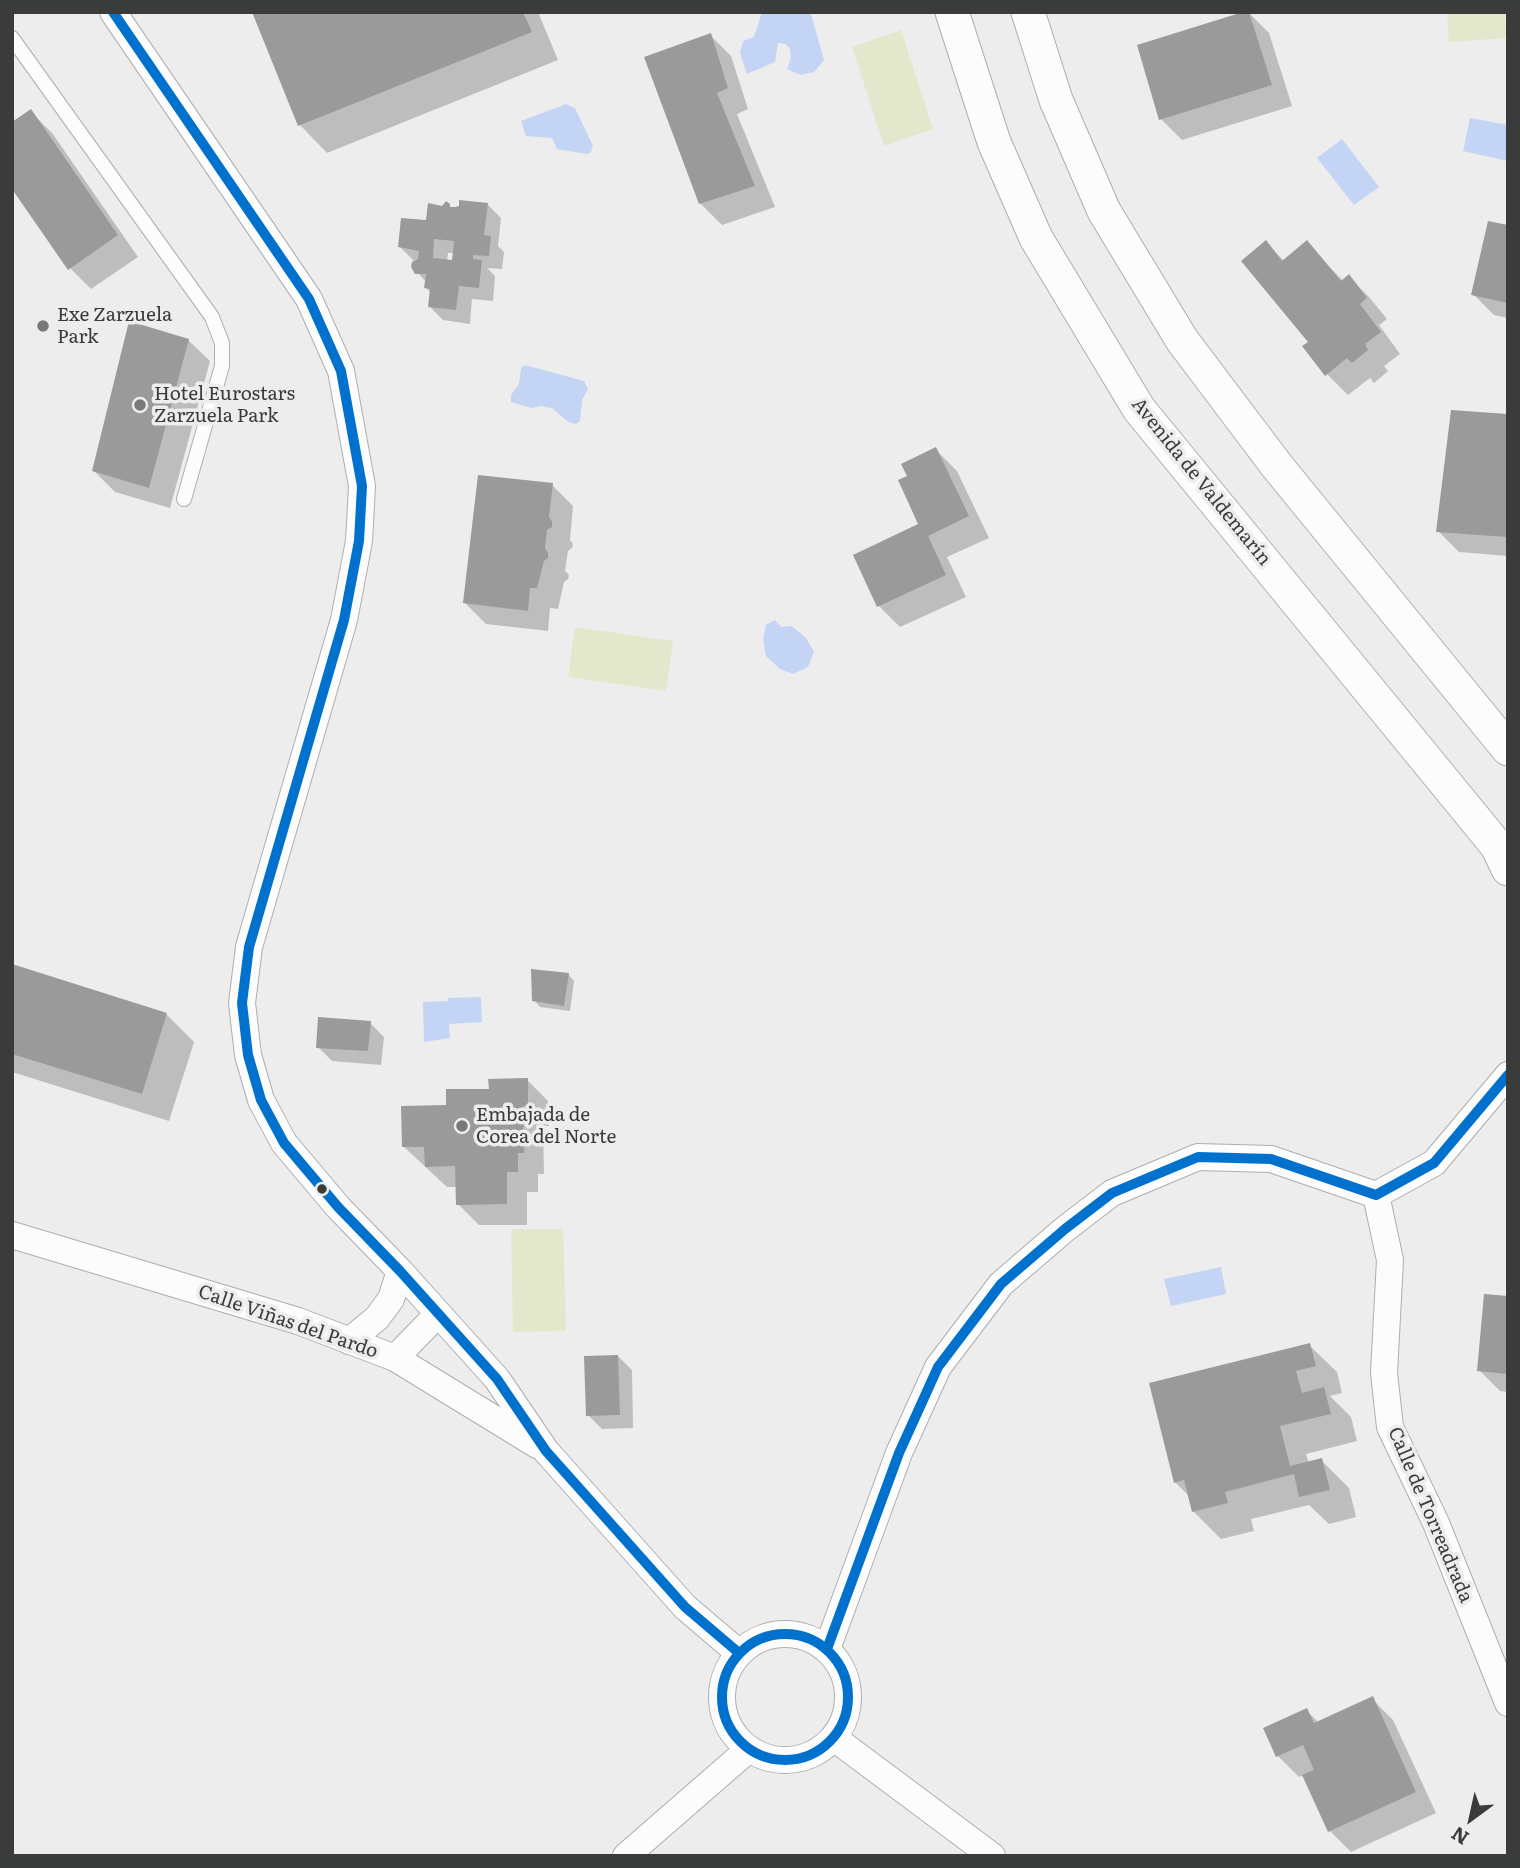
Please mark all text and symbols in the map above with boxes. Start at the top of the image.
place label: Exe Zarzuela Park [57,304,172,348]
marker: Exe Zarzuela Park [35,318,51,334]
place label: Hotel Eurostars Zarzuela Park [154,383,295,427]
street label: Avenida de Valdemarín [1126,394,1276,570]
marker: Hotel Eurostars Zarzuela Park [132,397,148,413]
place label: Embajada de Corea del Norte [476,1104,616,1148]
marker: Embajada de Corea del Norte [454,1118,470,1134]
unlabelled marker [315,1182,329,1196]
street label: Calle Viñas del Pardo [195,1281,381,1363]
street label: Calle de Torreadrada [1383,1424,1477,1606]
north arrow [1436,1784,1506,1854]
text: N [1445,1821,1474,1853]

